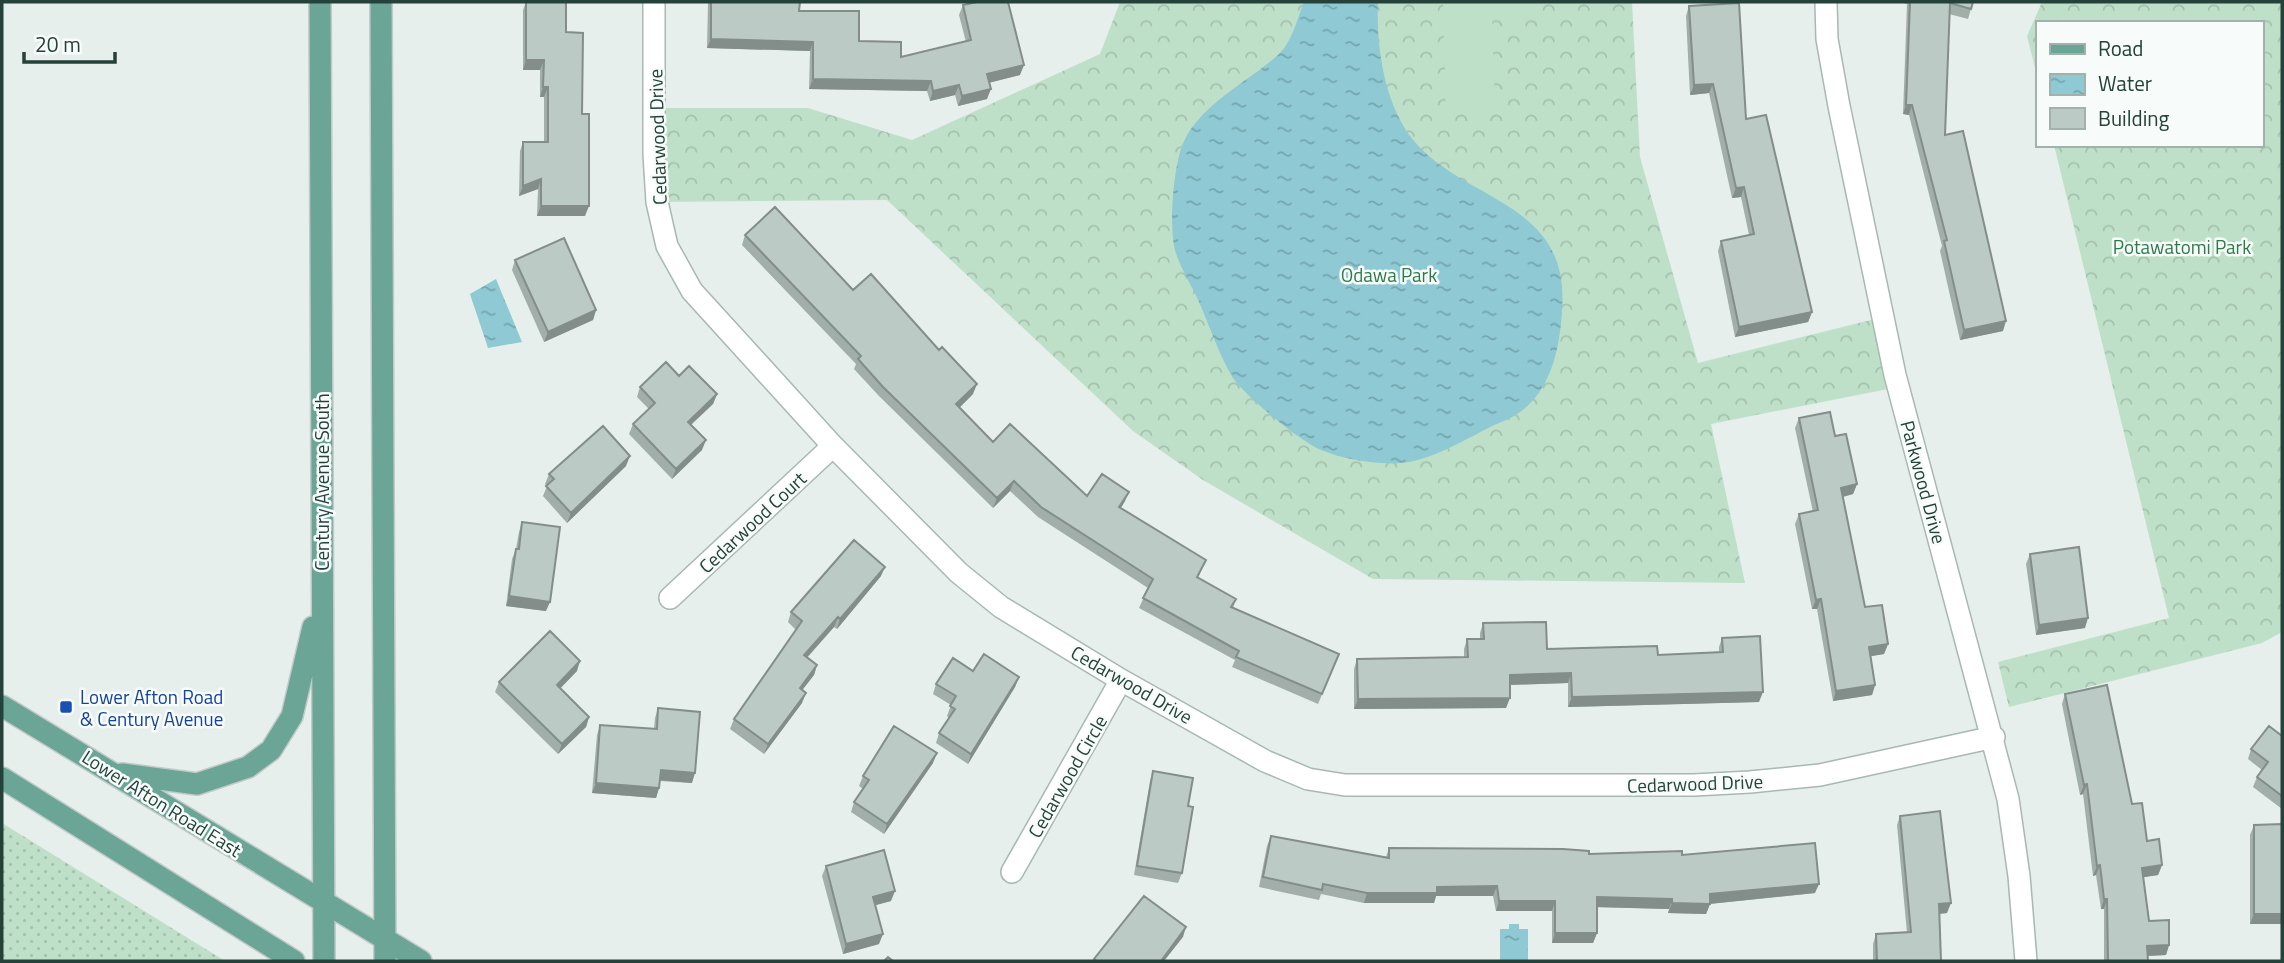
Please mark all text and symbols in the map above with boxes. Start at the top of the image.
scale bar [24,21,116,65]
legend [2036,21,2263,147]
text: 20 m [35,28,81,60]
text: Road [2098,32,2143,64]
text: Water [2098,67,2152,99]
street label: Cedarwood Drive [640,68,674,206]
text: Building [2098,102,2170,134]
park label: Potawatomi Park [2113,232,2251,261]
park label: Odawa Park [1341,260,1437,289]
street label: Century Avenue South [307,393,336,571]
street label: Parkwood Drive [1894,417,1954,547]
street label: Cedarwood Court [692,464,813,580]
street label: Cedarwood Drive [1066,637,1198,731]
place label: Lower Afton Road & Century Avenue [80,682,223,733]
marker: Lower Afton Road & Century Avenue [58,699,74,715]
street label: Cedarwood Circle [1020,709,1114,843]
street label: Lower Afton Road East [77,742,248,864]
street label: Cedarwood Drive [1626,766,1764,800]

